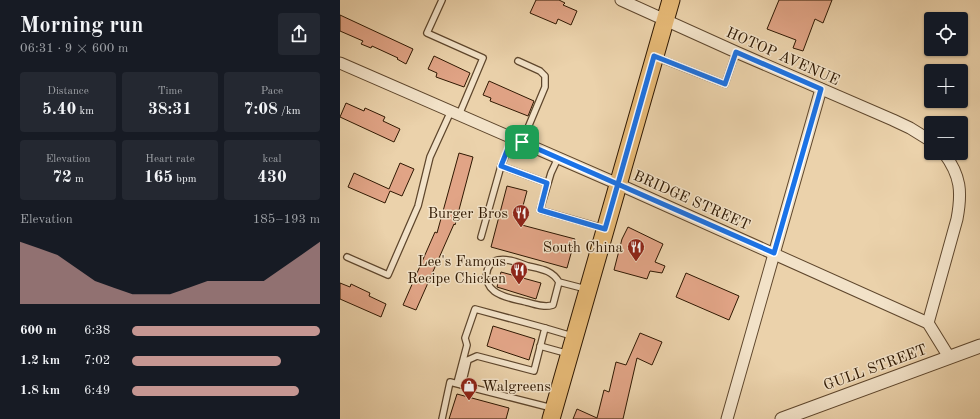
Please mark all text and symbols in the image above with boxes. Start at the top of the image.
map controls [924,12,968,160]
button: locate [924,12,968,56]
button: share [278,13,320,55]
text: Morning run [20,15,143,37]
street label: HOTOP AVENUE [723,26,841,89]
text: 06:31 · 9 × 600 m [20,42,128,55]
button: + [924,64,968,108]
text: Distance [47,86,89,97]
text: Time [158,86,182,97]
text: Pace [261,86,283,97]
text: 5.40 [42,101,76,118]
text: 38:31 [148,101,192,118]
text: 7:08 [244,101,278,118]
text: km [76,106,94,117]
text: /km [278,106,300,117]
button: − [924,116,968,160]
pin [505,125,539,159]
icon: arrive [511,131,533,153]
text: Elevation [46,154,90,165]
text: Heart rate [145,154,195,165]
text: kcal [263,154,281,165]
text: 72 [52,169,72,186]
text: 165 [144,169,173,186]
text: 430 [257,169,287,186]
street label: BRIDGE STREET [631,169,752,234]
text: m [72,174,84,185]
text: bpm [173,174,196,185]
restaurant icon: Burger Bros [511,203,531,228]
place label: Burger Bros [428,207,508,222]
text: Elevation [20,213,73,226]
text: 185–193 m [253,213,320,226]
restaurant icon: South China [626,237,646,262]
place label: South China [543,241,624,256]
place label: Lee's Famous Recipe Chicken [407,255,506,287]
restaurant icon: Lee's Famous Recipe Chicken [509,260,529,285]
text: 600 m [20,324,57,337]
text: 6:38 [84,324,110,337]
street label: GULL STREET [822,343,929,394]
text: 1.2 km [20,354,60,367]
text: 7:02 [84,354,110,367]
shop icon: Walgreens [459,376,479,401]
place label: Walgreens [482,380,551,395]
text: 1.8 km [20,384,60,397]
text: 6:49 [84,384,110,397]

